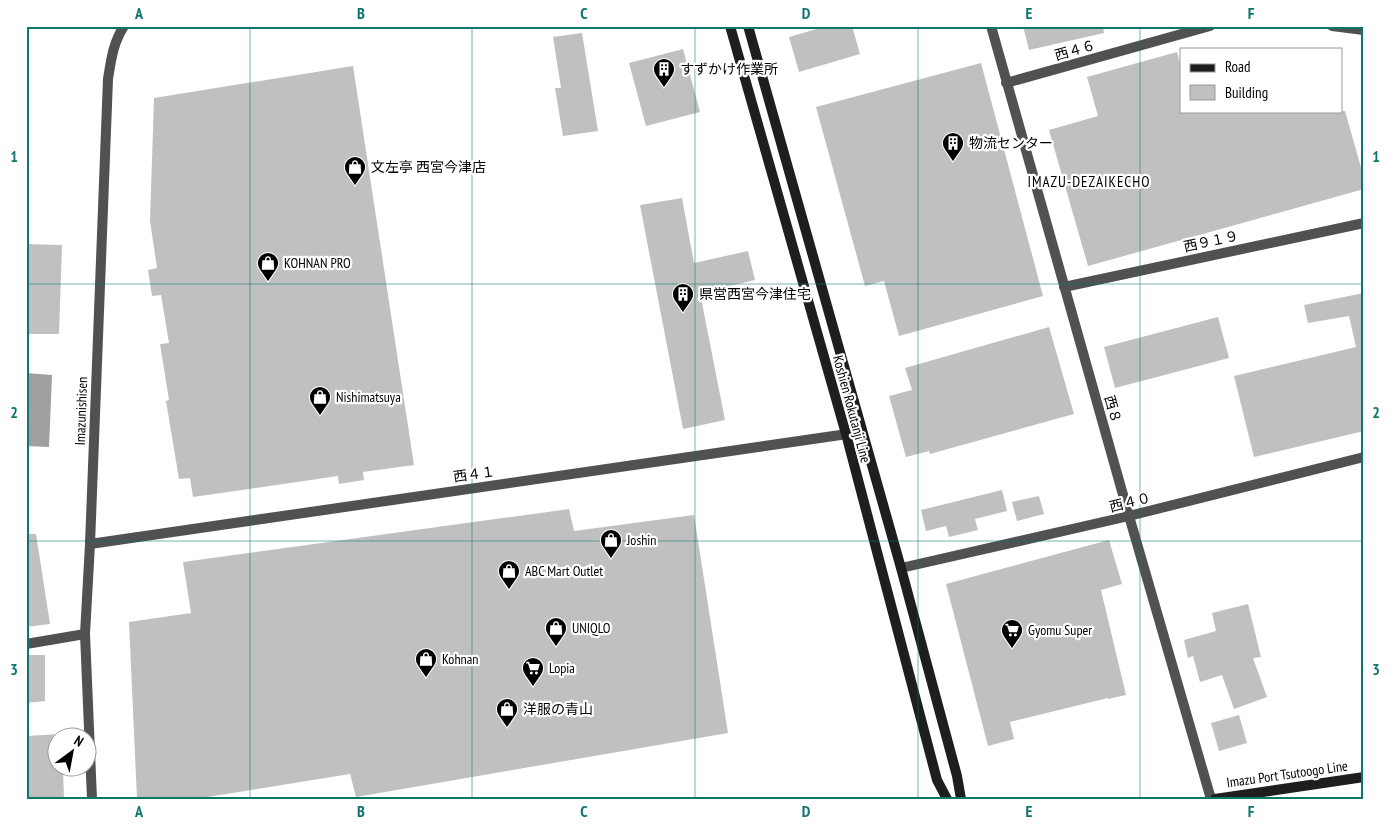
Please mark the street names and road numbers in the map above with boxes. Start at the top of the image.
street label: 西４６ [1052,36,1098,64]
street label: 西９１９ [1182,226,1240,256]
street label: Koshien Rokutanji Line [829,353,875,465]
street label: Imazunishisen [71,376,91,446]
street label: 西８ [1100,393,1126,425]
street label: 西４１ [452,462,496,486]
street label: 西４０ [1107,488,1153,516]
street label: Imazu Port Tsutoogo Line [1225,757,1349,791]

